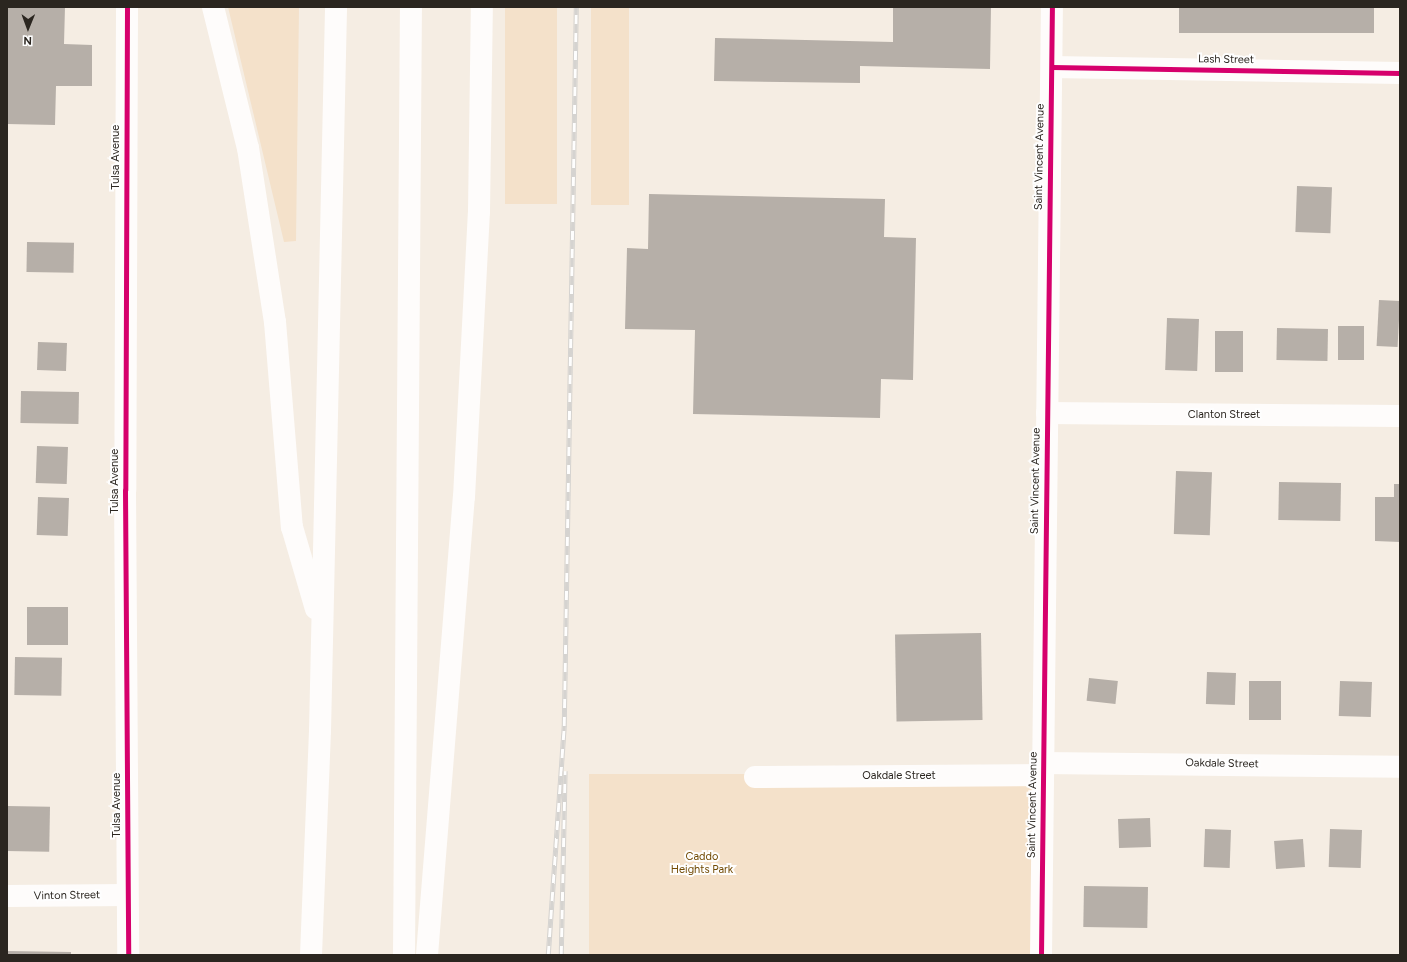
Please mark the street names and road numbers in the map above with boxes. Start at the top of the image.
street label: Lash Street [1198,53,1254,67]
street label: Saint Vincent Avenue [1032,104,1048,210]
street label: Tulsa Avenue [109,125,123,189]
street label: Clanton Street [1188,408,1260,422]
street label: Saint Vincent Avenue [1028,428,1044,534]
street label: Tulsa Avenue [108,449,122,513]
street label: Saint Vincent Avenue [1025,752,1041,858]
street label: Oakdale Street [1185,757,1259,771]
street label: Oakdale Street [862,769,936,783]
street label: Tulsa Avenue [110,773,124,837]
street label: Vinton Street [34,889,100,903]

